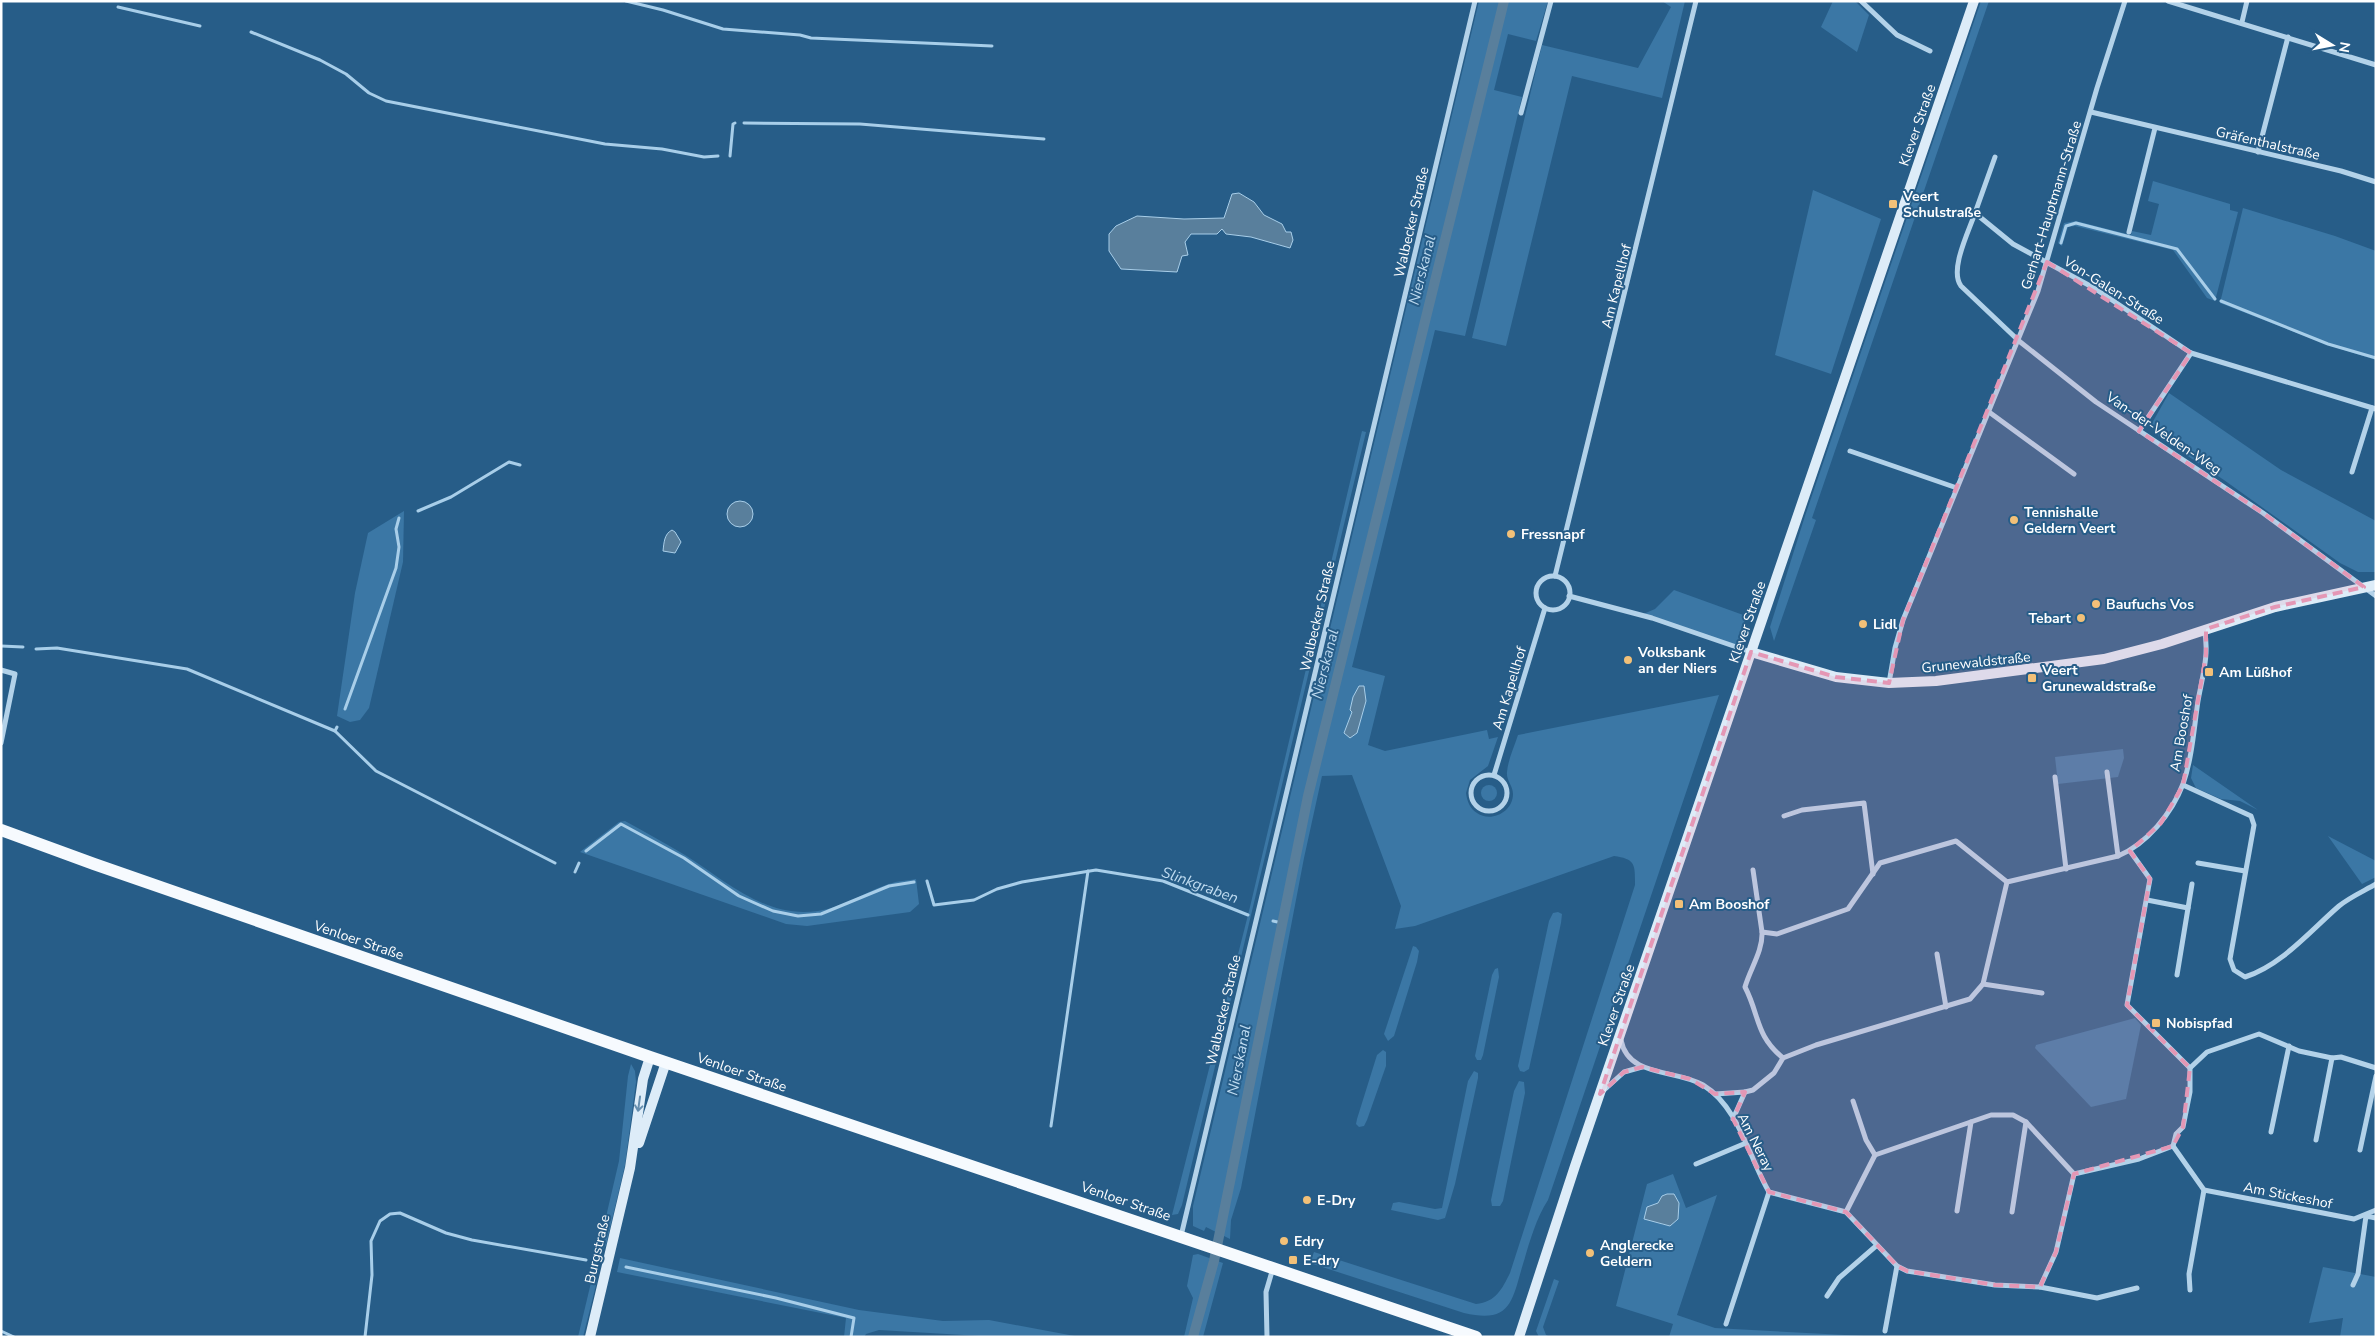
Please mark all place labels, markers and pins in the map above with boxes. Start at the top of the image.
place label: Veert Schulstraße [1902,187,1981,222]
marker: Veert Schulstraße [1887,198,1899,210]
place label: Tennishalle Geldern Veert [2024,503,2116,538]
marker: Tennishalle Geldern Veert [2008,514,2020,526]
place label: Fressnapf [1521,525,1586,544]
marker: Fressnapf [1505,528,1517,540]
place label: Baufuchs Vos [2106,595,2194,614]
marker: Baufuchs Vos [2090,598,2102,610]
place label: Tebart [2028,609,2072,628]
marker: Tebart [2075,612,2087,624]
place label: Lidl [1873,615,1898,634]
marker: Lidl [1857,618,1869,630]
place label: Volksbank an der Niers [1637,643,1717,678]
marker: Volksbank an der Niers [1622,654,1634,666]
place label: Veert Grunewaldstraße [2041,661,2156,696]
place label: Am Lüßhof [2219,663,2293,682]
marker: Am Lüßhof [2203,666,2215,678]
marker: Veert Grunewaldstraße [2026,672,2038,684]
place label: Am Booshof [1689,895,1770,914]
marker: Am Booshof [1673,898,1685,910]
place label: Nobispfad [2166,1014,2233,1033]
marker: Nobispfad [2150,1017,2162,1029]
place label: E-Dry [1317,1191,1356,1210]
marker: E-Dry [1301,1194,1313,1206]
place label: Edry [1294,1232,1325,1251]
marker: Edry [1278,1235,1290,1247]
place label: Anglerecke Geldern [1600,1236,1674,1271]
marker: Anglerecke Geldern [1584,1247,1596,1259]
place label: E-dry [1303,1251,1340,1270]
marker: E-dry [1287,1254,1299,1266]

